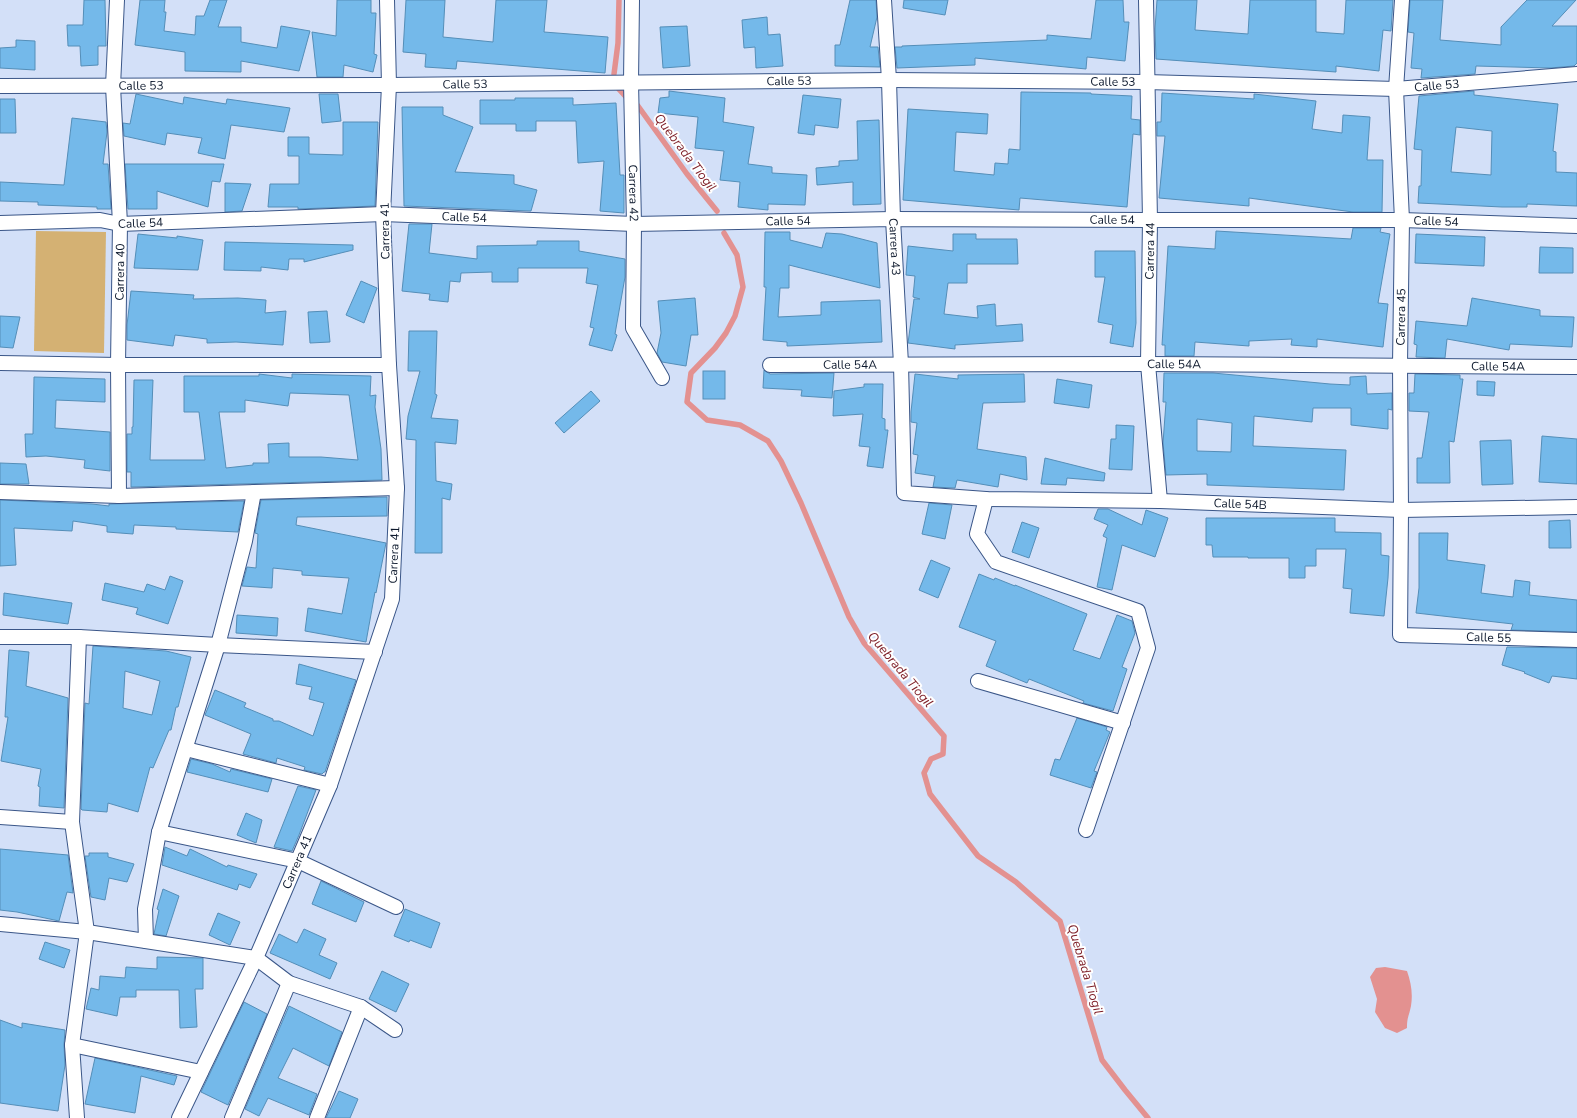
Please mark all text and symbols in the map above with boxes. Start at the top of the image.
street label: Calle 53 [766,73,812,89]
street label: Calle 53 [1090,74,1136,90]
street label: Calle 53 [442,76,488,92]
street label: Calle 53 [1414,76,1460,95]
street label: Calle 53 [118,78,164,94]
water label: Quebrada Tiogil [650,110,721,196]
street label: Carrera 42 [625,164,642,222]
street label: Carrera 41 [377,202,393,260]
street label: Calle 54 [441,208,487,226]
street label: Calle 54 [1089,212,1135,228]
street label: Calle 54 [1413,212,1459,230]
street label: Calle 54 [765,213,811,229]
street label: Calle 54 [118,214,163,232]
street label: Carrera 43 [885,218,904,276]
street label: Carrera 44 [1142,222,1158,280]
street label: Carrera 40 [112,243,128,301]
street label: Carrera 45 [1393,288,1409,346]
street label: Calle 54A [1147,356,1201,372]
street label: Calle 54A [823,357,877,373]
street label: Calle 54A [1471,358,1525,375]
street label: Calle 54B [1213,495,1267,513]
street label: Carrera 41 [385,526,403,584]
water label: Quebrada Tiogil [863,628,937,711]
street label: Calle 55 [1466,629,1511,646]
street label: Carrera 41 [278,832,316,891]
water label: Quebrada Tiogil [1063,922,1107,1017]

